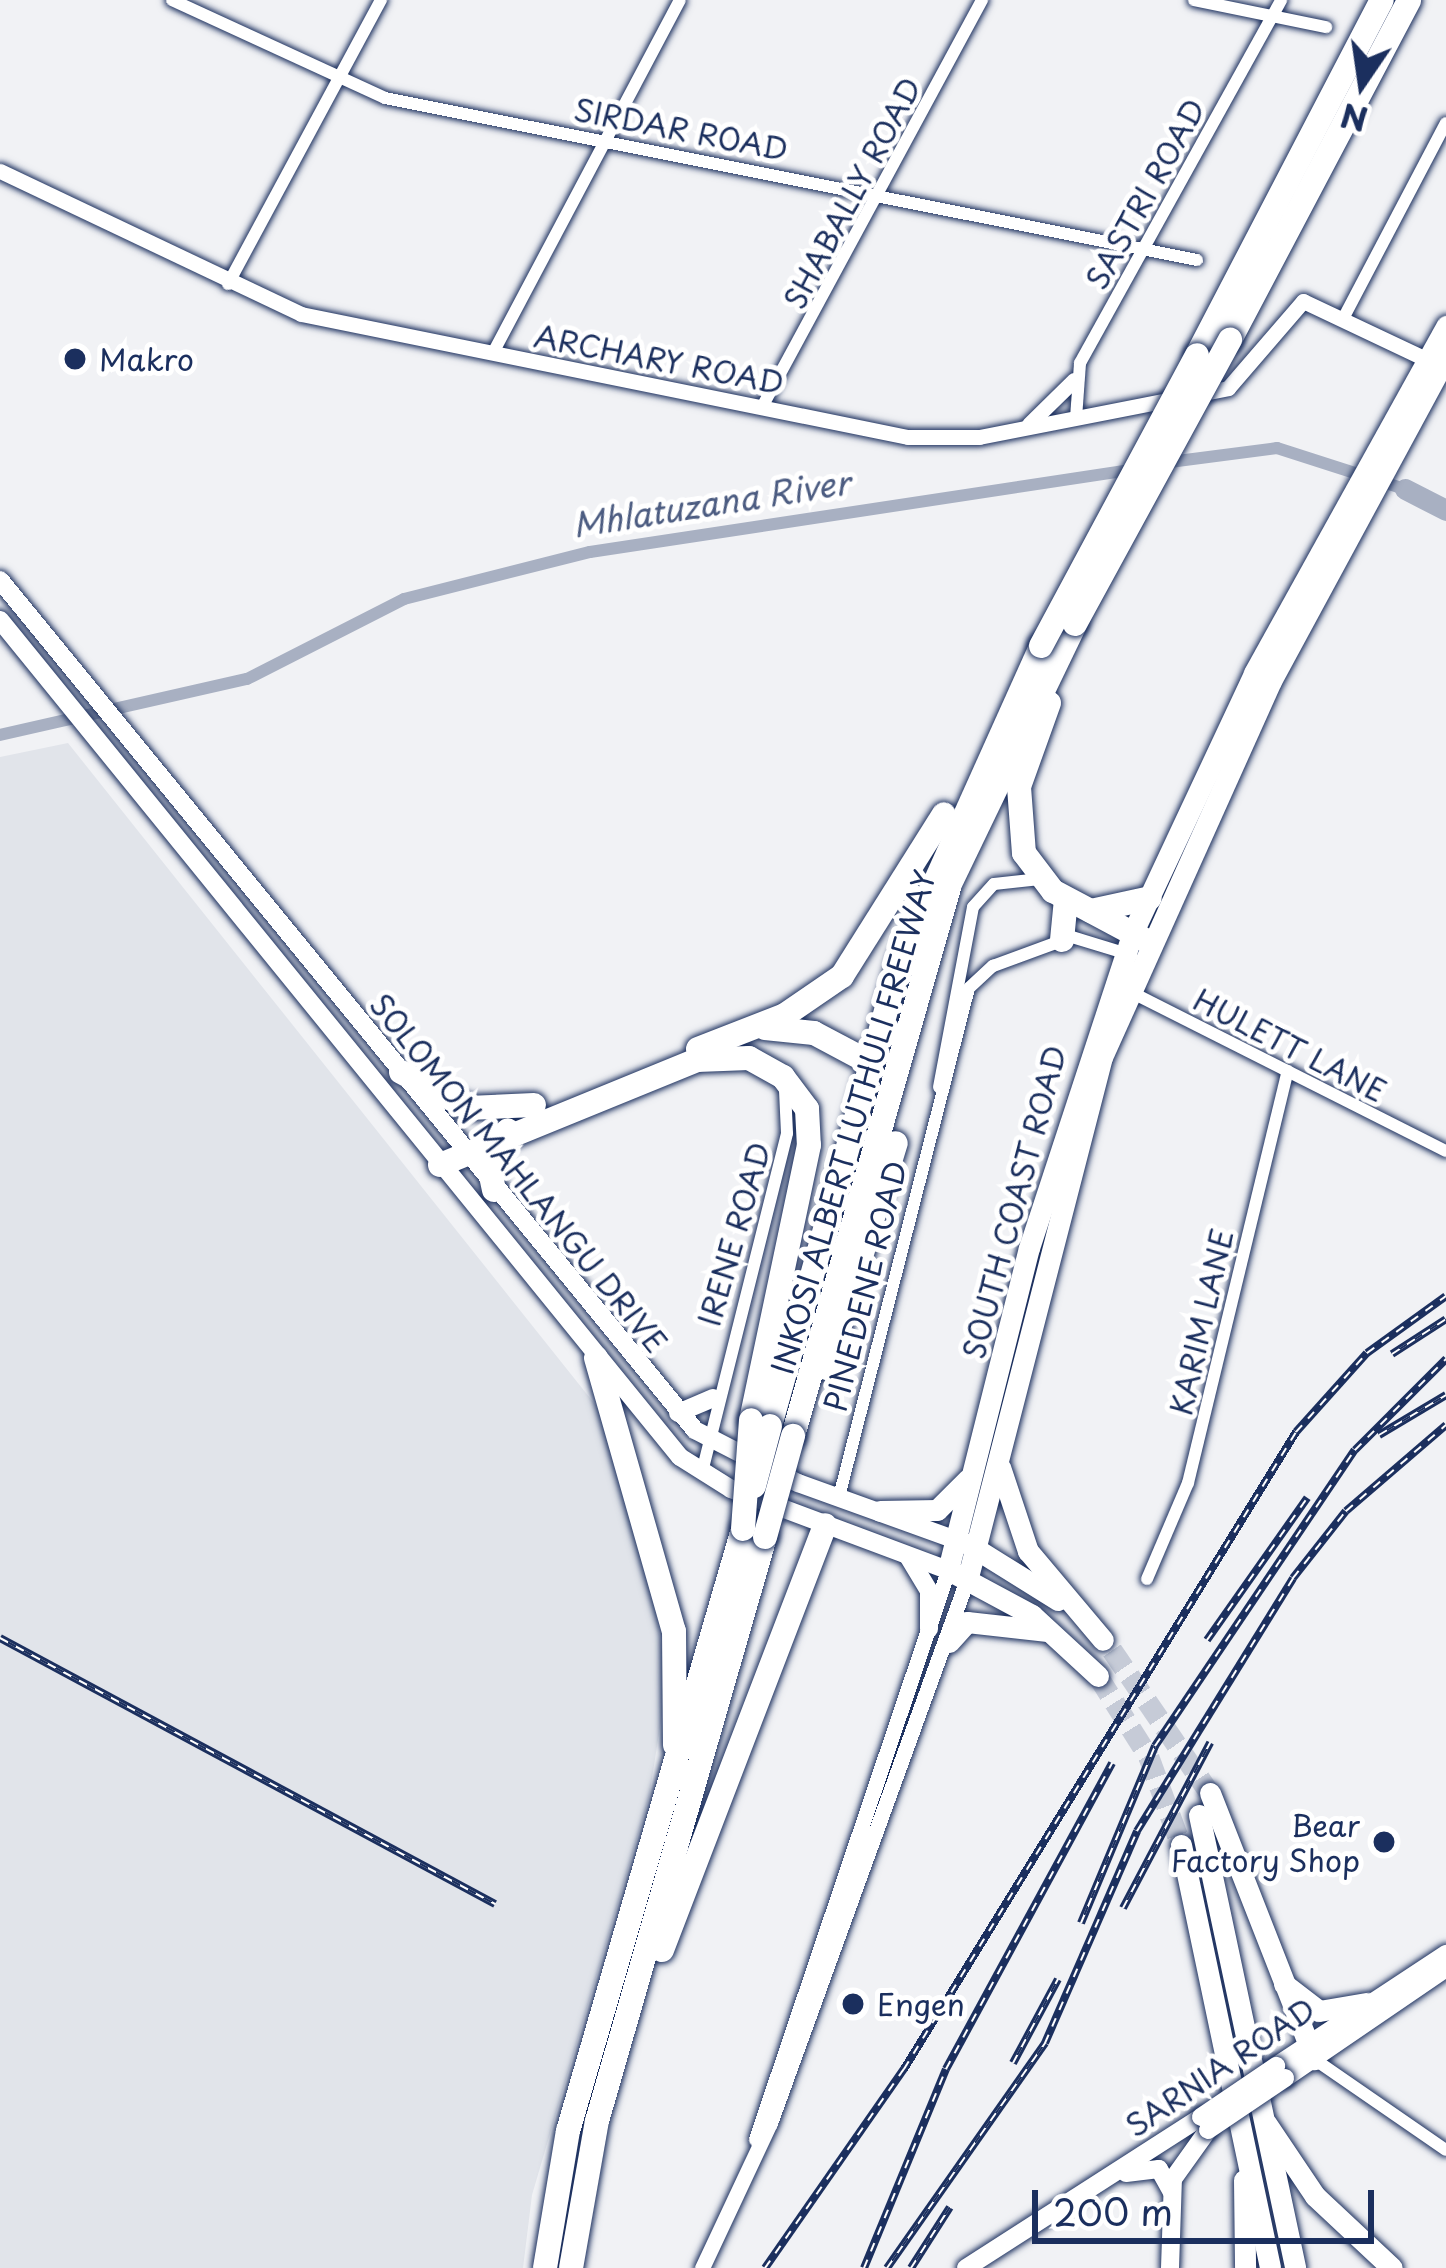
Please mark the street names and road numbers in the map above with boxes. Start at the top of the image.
street label: SHABALLY ROAD [775,70,929,316]
street label: SIRDAR ROAD [572,91,790,167]
street label: SASTRI ROAD [1077,92,1213,296]
street label: ARCHARY ROAD [531,317,787,401]
street label: INKOSI ALBERT LUTHULI FREEWAY [763,864,943,1380]
street label: HULETT LANE [1186,980,1394,1110]
street label: SOLOMON MAHLANGU DRIVE [362,985,676,1361]
street label: SOUTH COAST ROAD [955,1041,1073,1363]
street label: IRENE ROAD [690,1137,778,1331]
street label: PINEDENE ROAD [816,1156,914,1416]
street label: KARIM LANE [1162,1224,1240,1420]
street label: SARNIA ROAD [1119,1990,1321,2144]

